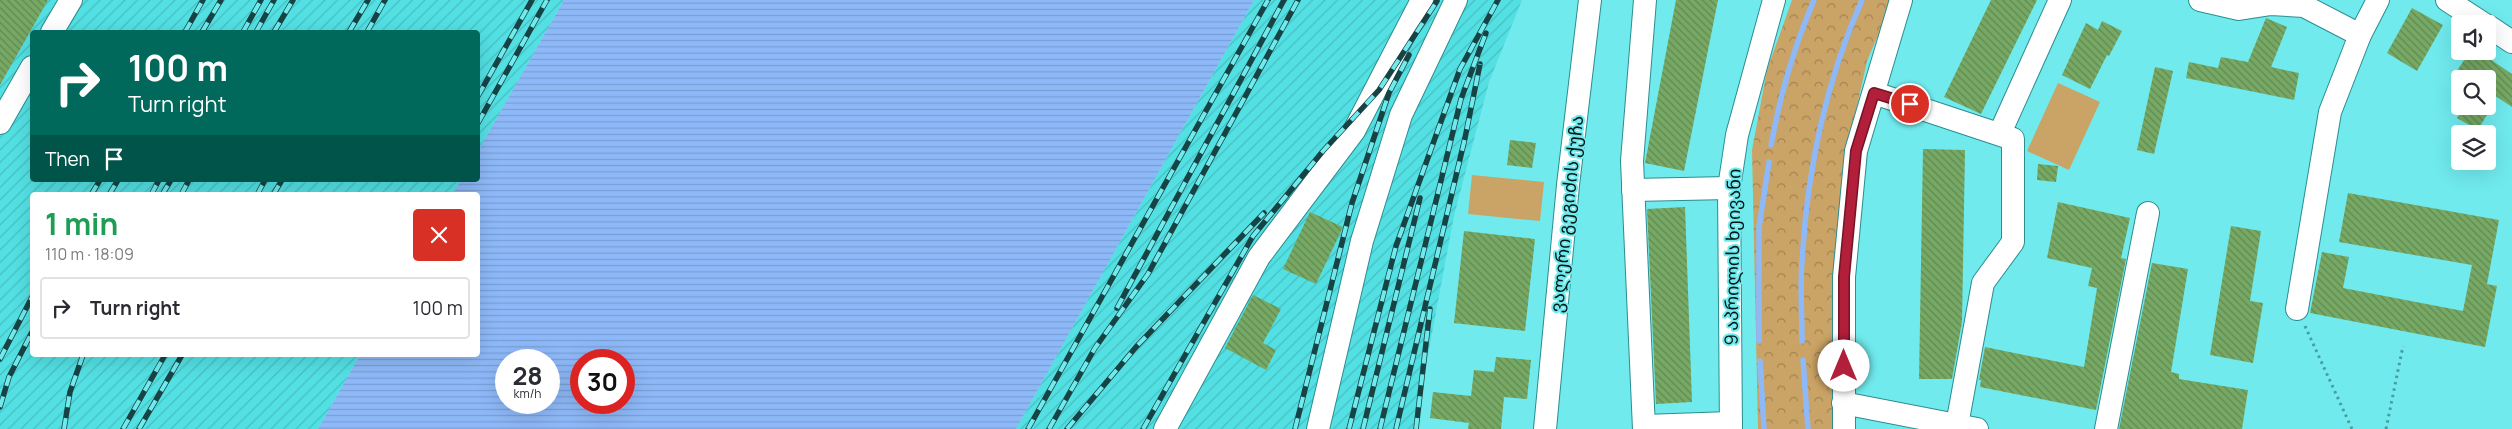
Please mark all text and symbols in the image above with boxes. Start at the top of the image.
map controls [2451,15,2496,170]
button: sound [2451,15,2496,60]
text: 100 m [128,44,228,92]
icon: right [45,50,110,115]
button: search [2451,70,2496,115]
pin [1889,83,1931,125]
text: Turn right [128,89,226,119]
icon: arrive [1896,90,1924,118]
street label: ვალერი გეგიძის ქუჩა [1544,114,1588,314]
button: layers [2451,125,2496,170]
icon: arrive [100,145,128,173]
text: Then [45,146,90,172]
street label: 9 აპრილის ხეივანი [1718,168,1746,346]
text: 1 min [45,203,118,244]
button: close [413,209,465,261]
text: 110 m · 18:09 [45,243,134,265]
icon: right [47,294,75,322]
text: Turn right [90,295,180,321]
text: 100 m [412,295,463,321]
position arrow [1817,339,1869,391]
speed limit sign: 30 [570,349,635,414]
text: 28 [512,358,543,393]
text: km/h [514,385,541,402]

